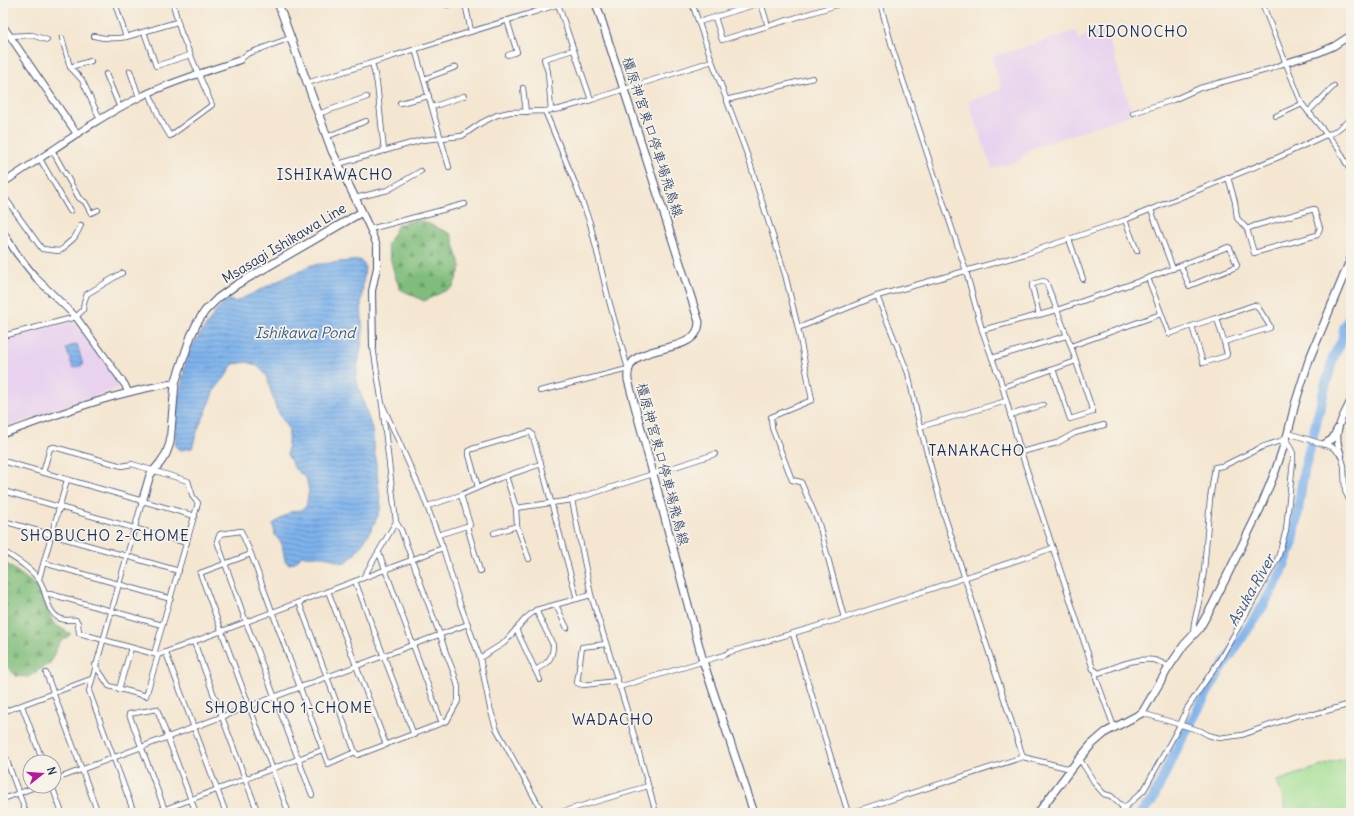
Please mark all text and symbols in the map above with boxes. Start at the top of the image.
district label: KIDONOCHO [1087,22,1189,41]
street label: 橿原神宮東口停車場飛鳥線 [618,54,688,220]
district label: ISHIKAWACHO [277,165,393,184]
street label: Msasagi Ishikawa Line [219,199,349,287]
water label: Ishikawa Pond [255,323,357,342]
street label: 橿原神宮東口停車場飛鳥線 [633,381,693,547]
district label: TANAKACHO [929,441,1025,460]
district label: SHOBUCHO 2-CHOME [20,526,190,545]
water label: Asuka River [1223,549,1280,629]
district label: SHOBUCHO 1-CHOME [205,698,373,717]
district label: WADACHO [572,710,654,729]
north arrow [22,754,62,794]
text: N [44,765,59,777]

